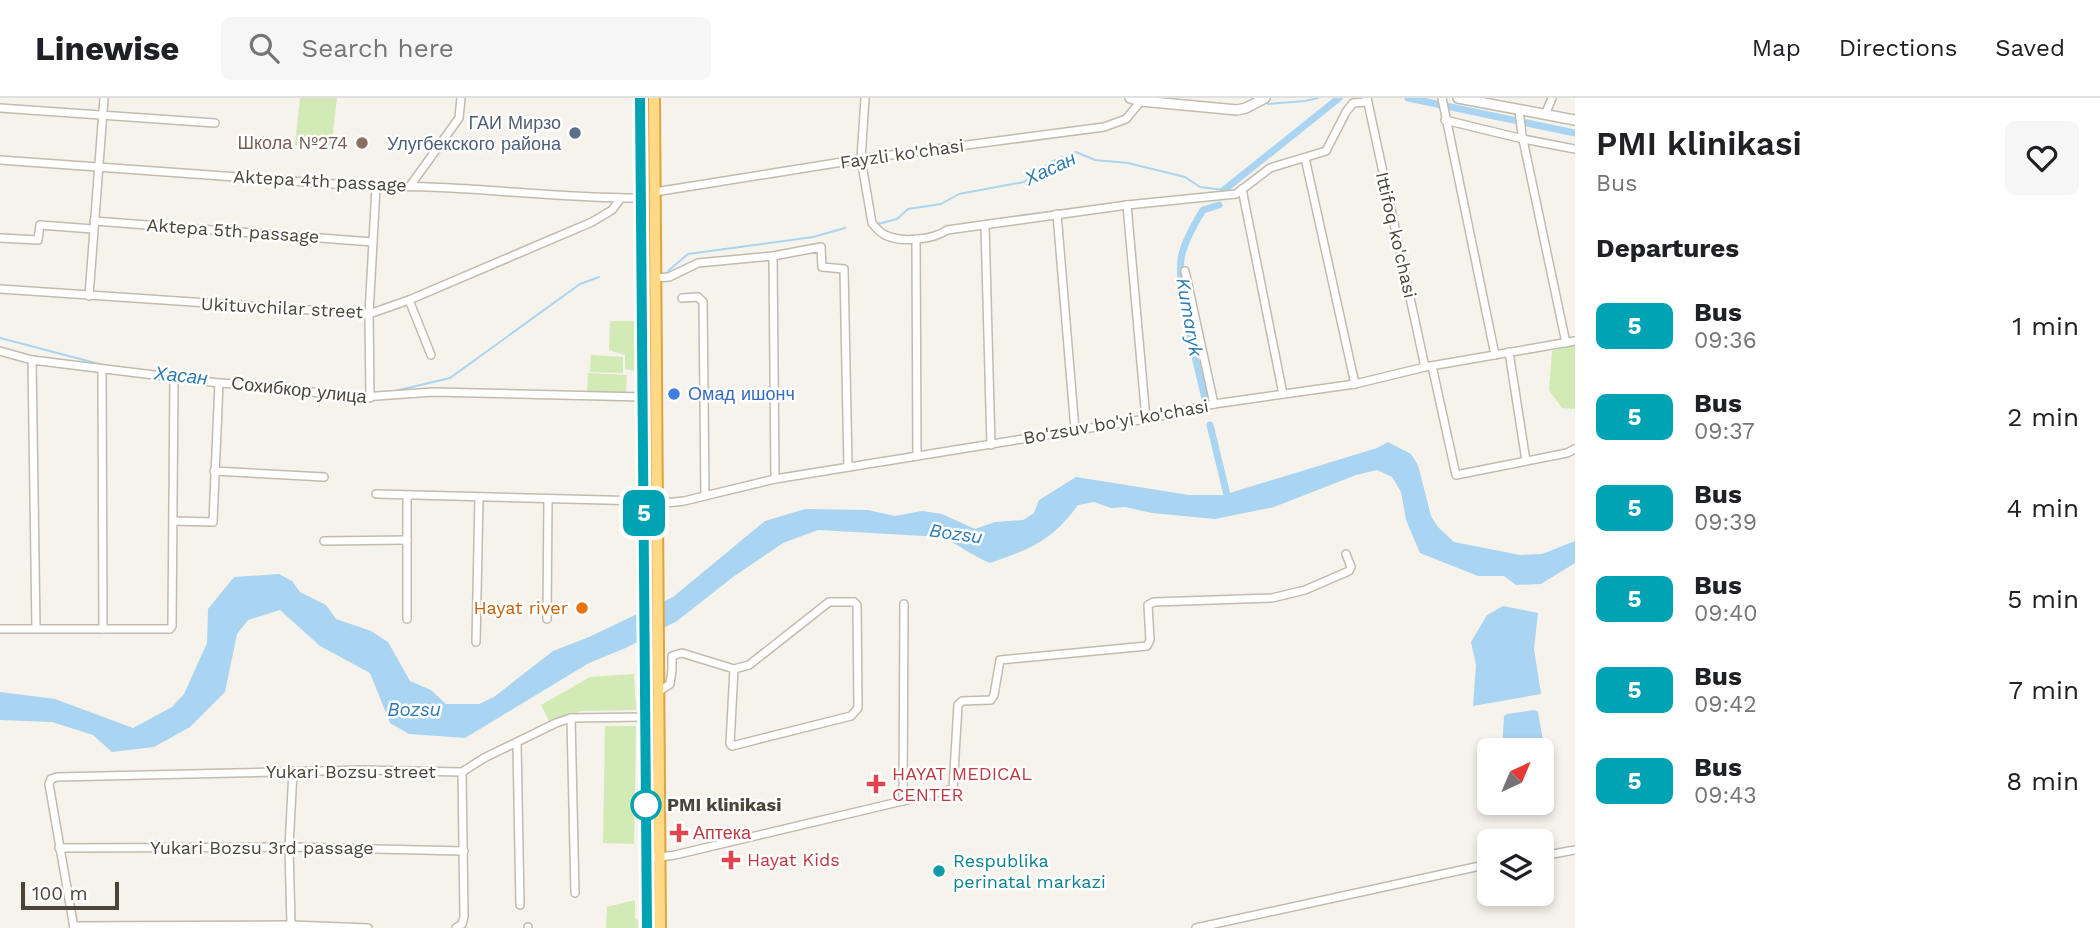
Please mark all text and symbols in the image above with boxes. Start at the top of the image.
search box [221,17,711,80]
text: Linewise [35,29,179,68]
icon: search [245,29,283,67]
text: Search here [301,33,454,63]
text: Map [1752,34,1801,62]
text: Directions [1839,34,1957,62]
text: Saved [1995,34,2065,62]
place label: ГАИ Мирзо Улугбекского района [387,112,562,154]
button: heart [2005,121,2079,195]
text: PMI klinikasi [1596,124,1802,163]
marker: ГАИ Мирзо Улугбекского района [567,125,583,141]
place label: Школа №274 [237,132,348,153]
street label: Fayzli ko'chasi [839,134,965,173]
marker: Школа №274 [354,135,370,151]
water label: Хасан [1020,146,1080,191]
street label: Aktepa 4th passage [233,165,407,196]
street label: Ittifoq ko'chasi [1372,170,1421,300]
text: Bus [1596,170,1637,197]
street label: Aktepa 5th passage [146,214,320,247]
text: Departures [1596,233,1739,263]
water label: Kumaryk [1171,276,1208,359]
street label: Ukituvchilar street [200,293,364,322]
text: Bus [1694,297,1742,327]
text: 1 min [2012,311,2079,341]
text: 5 [1628,312,1642,340]
text: 09:36 [1694,327,1757,354]
water label: Хасан [152,361,209,390]
street label: Сохибкор улица [230,372,369,407]
place label: Омад ишонч [688,383,795,404]
marker: Омад ишонч [666,386,682,402]
text: Bus [1694,388,1742,418]
street label: Bo'zsuv bo'yi ko'chasi [1022,395,1210,448]
text: 2 min [2007,402,2079,432]
text: 5 [1628,403,1642,431]
text: 09:37 [1694,418,1755,445]
text: Bus [1694,479,1742,509]
line badge: 5 [621,490,667,536]
text: 4 min [2006,493,2079,523]
text: 5 [1628,494,1642,522]
text: 5 [637,499,651,527]
text: 09:39 [1694,509,1757,536]
water label: Bozsu [928,518,984,549]
text: Bus [1694,570,1742,600]
text: 5 min [2007,584,2079,614]
text: 5 [1628,585,1642,613]
place label: Hayat river [473,597,568,618]
marker: Hayat river [574,600,590,616]
text: 09:40 [1694,600,1758,627]
text: Bus [1694,661,1742,691]
text: 7 min [2009,675,2079,705]
text: 5 [1628,676,1642,704]
text: 09:42 [1694,691,1757,718]
water label: Bozsu [387,698,441,721]
north arrow [1477,738,1554,816]
map controls [1477,738,1554,906]
text: Bus [1694,752,1742,782]
street label: Yukari Bozsu street [266,761,436,782]
place label: HAYAT MEDICAL CENTER [892,763,1032,805]
text: 8 min [2006,766,2079,796]
text: 5 [1628,767,1642,795]
marker: HAYAT MEDICAL CENTER [866,774,886,794]
text: 09:43 [1694,782,1757,809]
marker: PMI klinikasi [631,790,661,820]
place label: PMI klinikasi [667,794,781,815]
place label: Аптека [693,822,752,843]
marker: Аптека [671,825,687,841]
button: layers [1477,829,1554,906]
street label: Yukari Bozsu 3rd passage [150,837,374,858]
place label: Hayat Kids [747,849,840,870]
marker: Hayat Kids [721,850,741,870]
place label: Respublika perinatal markazi [953,850,1106,892]
marker: Respublika perinatal markazi [931,863,947,879]
scale bar [21,879,119,911]
text: 100 m [32,882,88,905]

